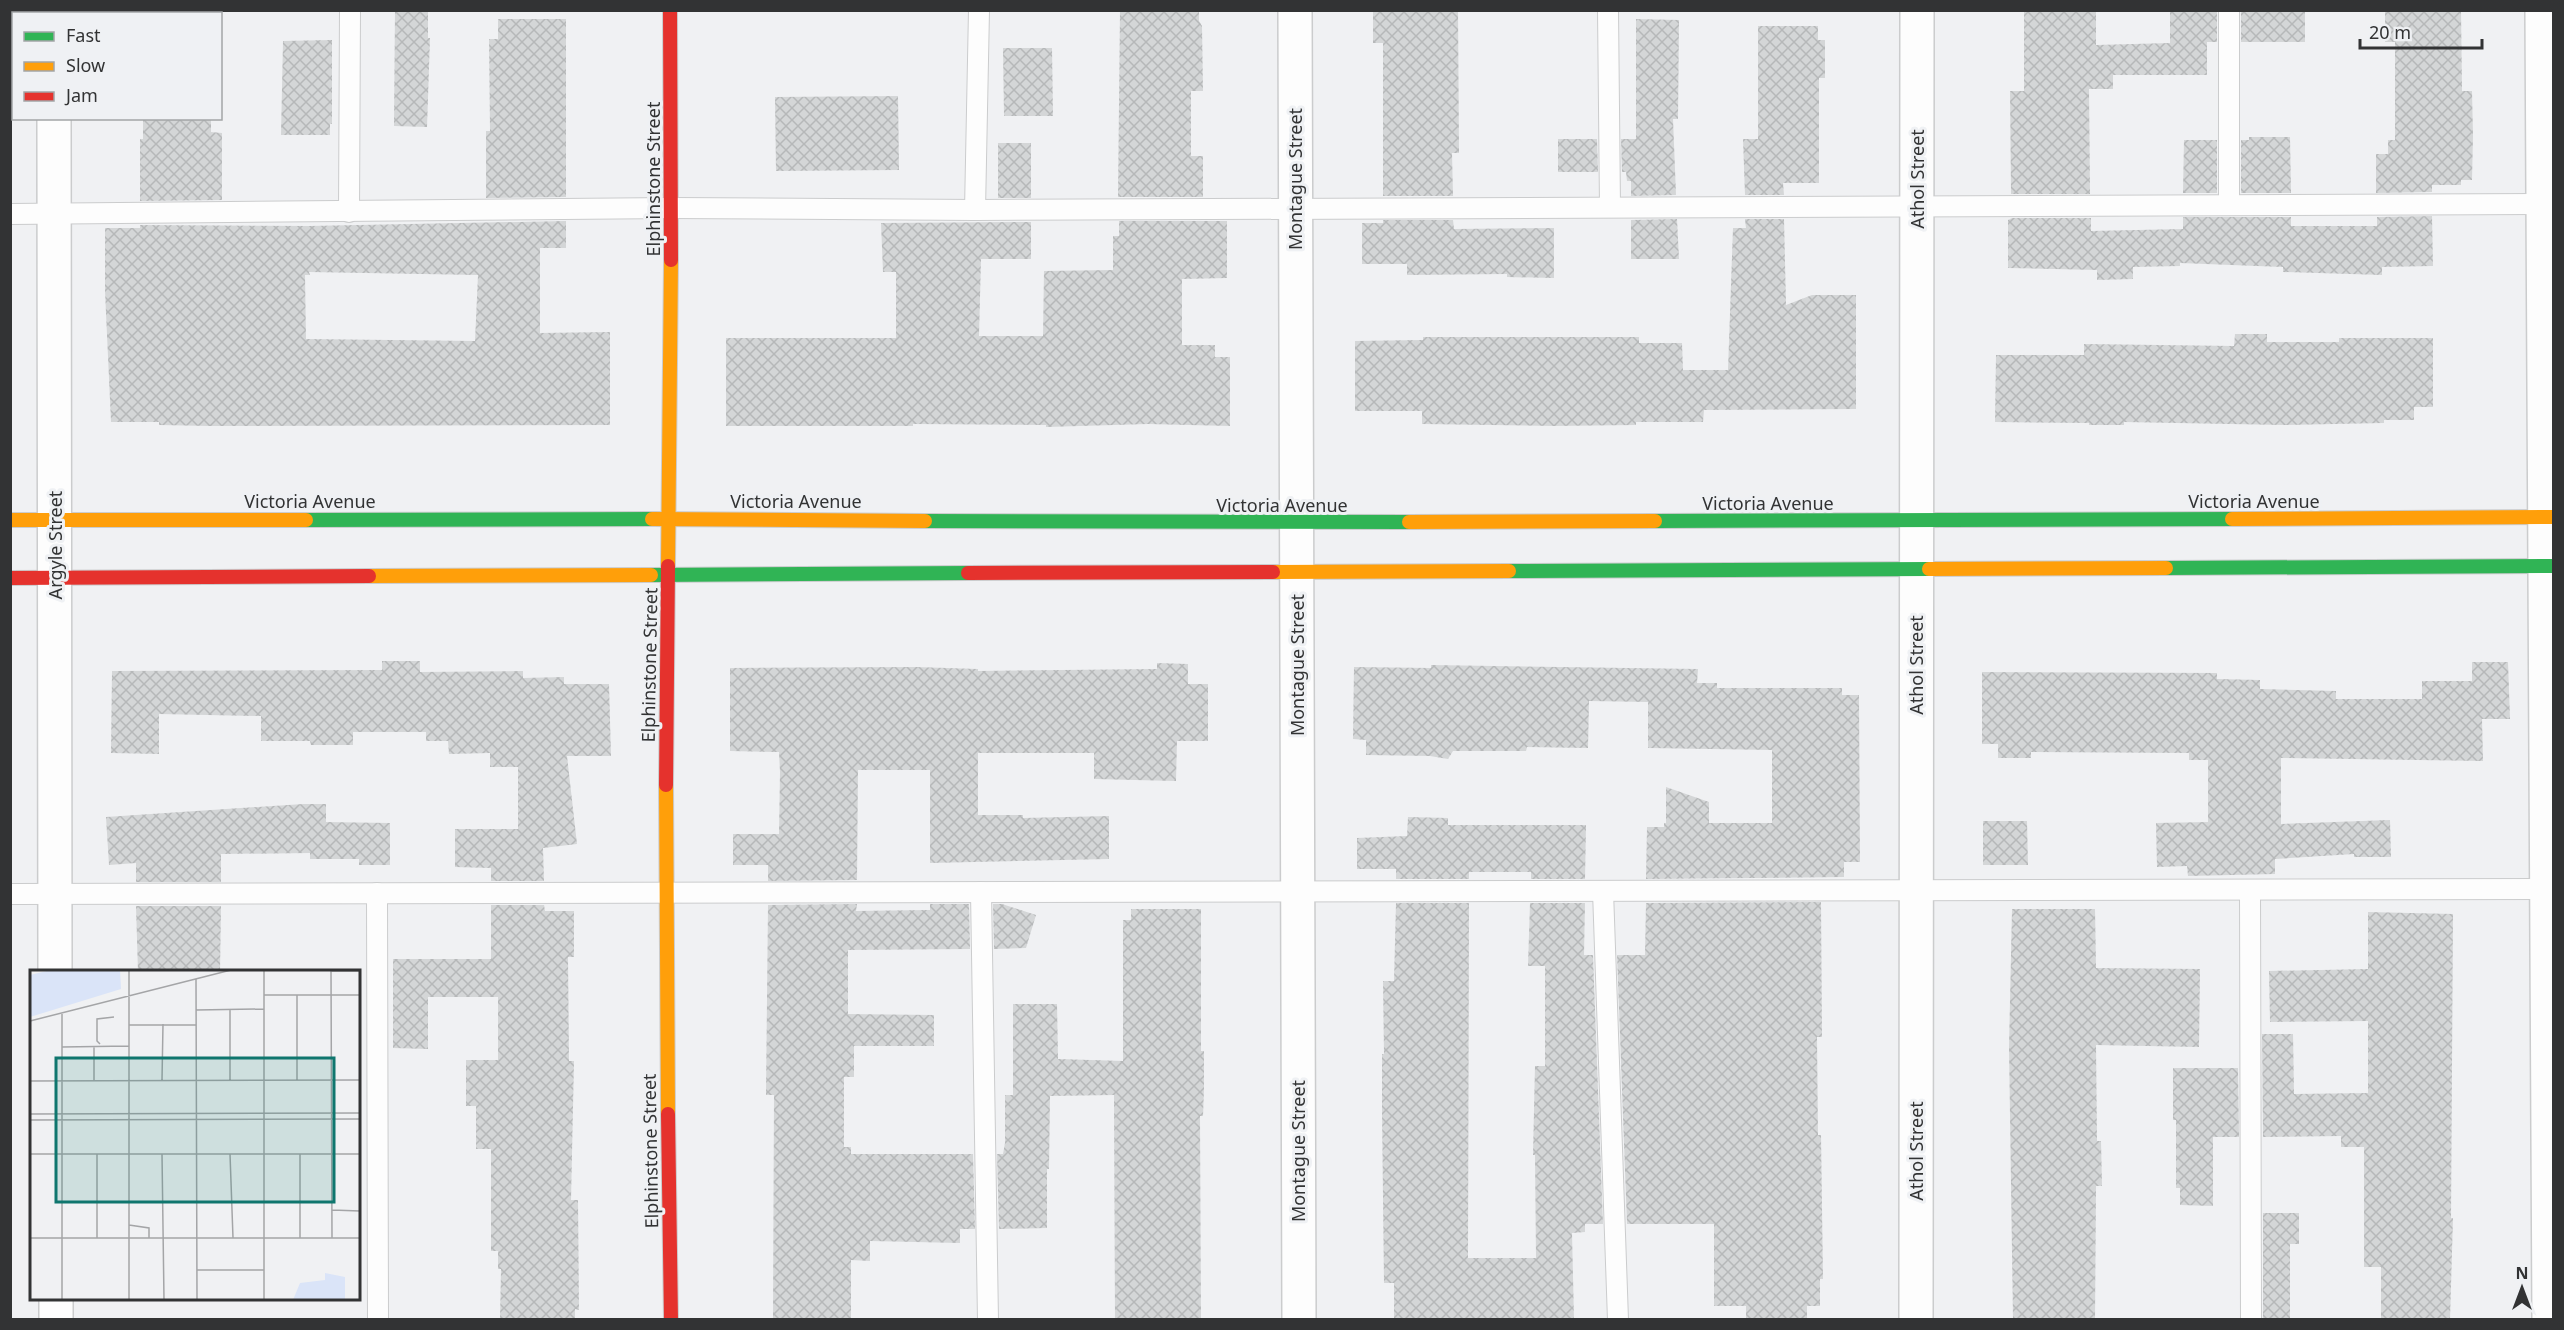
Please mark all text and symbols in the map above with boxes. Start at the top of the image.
legend [12,12,222,120]
scale bar [2360,12,2482,50]
text: 20 m [2369,20,2411,44]
text: Fast [66,23,101,47]
text: Slow [66,53,105,77]
text: Jam [64,83,98,107]
street label: Elphinstone Street [641,101,665,256]
street label: Montague Street [1283,107,1307,250]
street label: Athol Street [1905,129,1929,229]
street label: Victoria Avenue [244,489,376,513]
street label: Victoria Avenue [730,489,862,513]
street label: Victoria Avenue [2188,489,2320,513]
street label: Argyle Street [43,490,67,599]
street label: Victoria Avenue [1702,491,1834,515]
street label: Victoria Avenue [1216,493,1348,517]
street label: Elphinstone Street [636,587,662,743]
street label: Montague Street [1285,593,1309,736]
street label: Athol Street [1904,615,1928,715]
inset map [30,970,360,1300]
street label: Elphinstone Street [637,1073,663,1229]
street label: Montague Street [1286,1079,1310,1222]
street label: Athol Street [1904,1101,1928,1201]
north arrow [2492,1258,2552,1318]
text: N [2515,1262,2529,1284]

